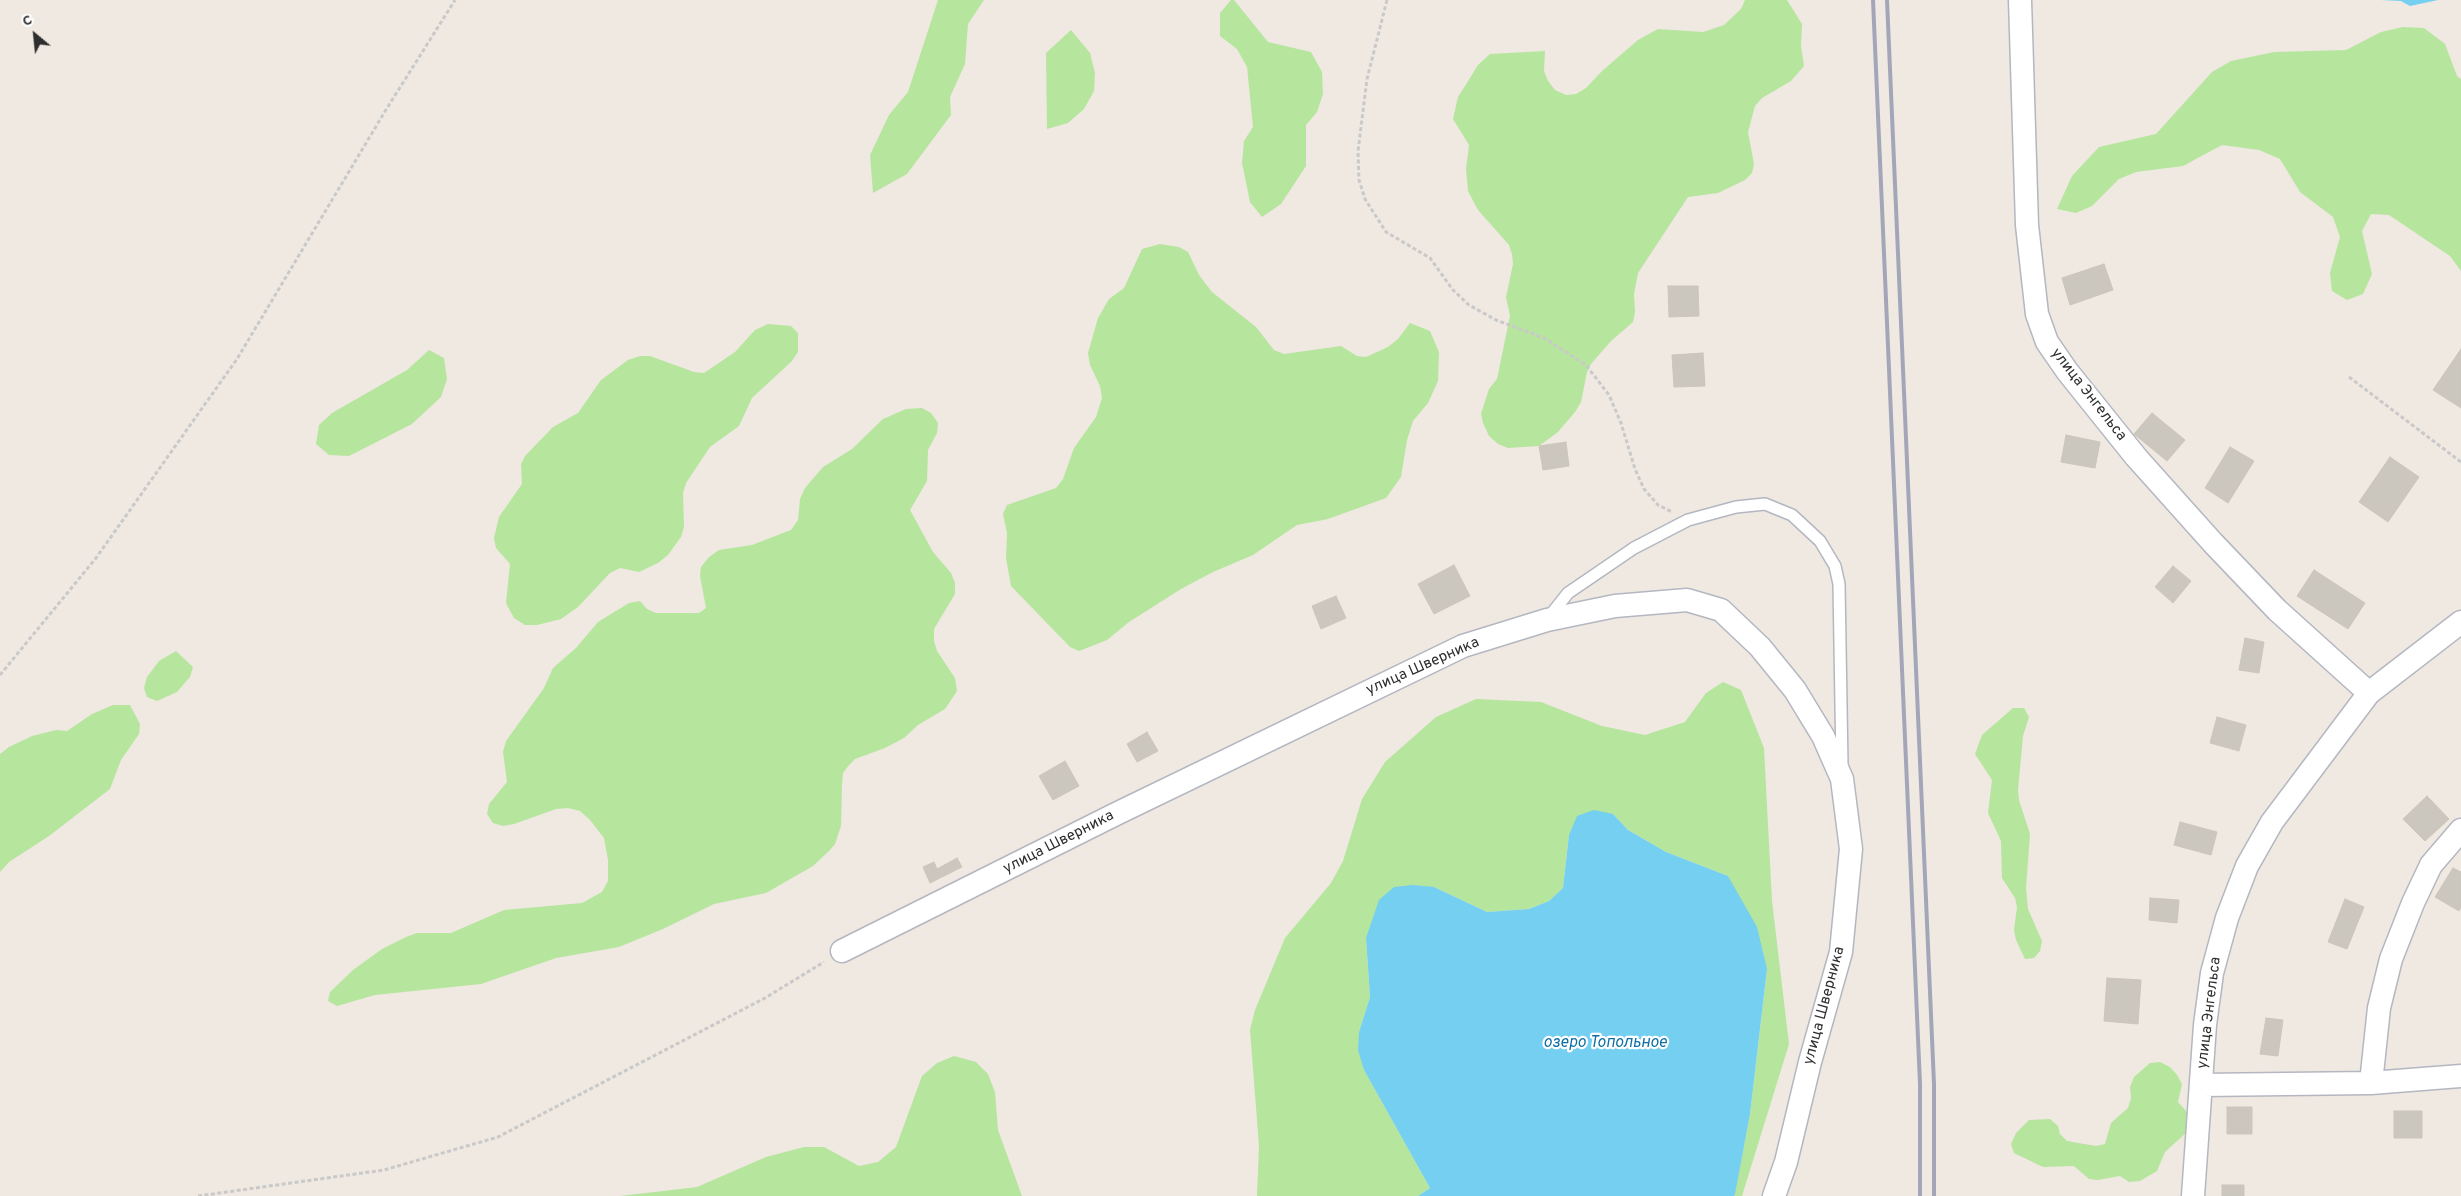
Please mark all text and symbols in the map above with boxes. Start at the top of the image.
north arrow [10,10,60,60]
text: С [20,12,36,31]
street label: улица Энгельса [2046,345,2130,445]
street label: улица Шверника [1364,634,1482,700]
street label: улица Шверника [1001,807,1117,879]
street label: улица Шверника [1801,945,1849,1067]
street label: улица Энгельса [2194,956,2226,1070]
water label: озеро Топольное [1543,1034,1667,1054]

